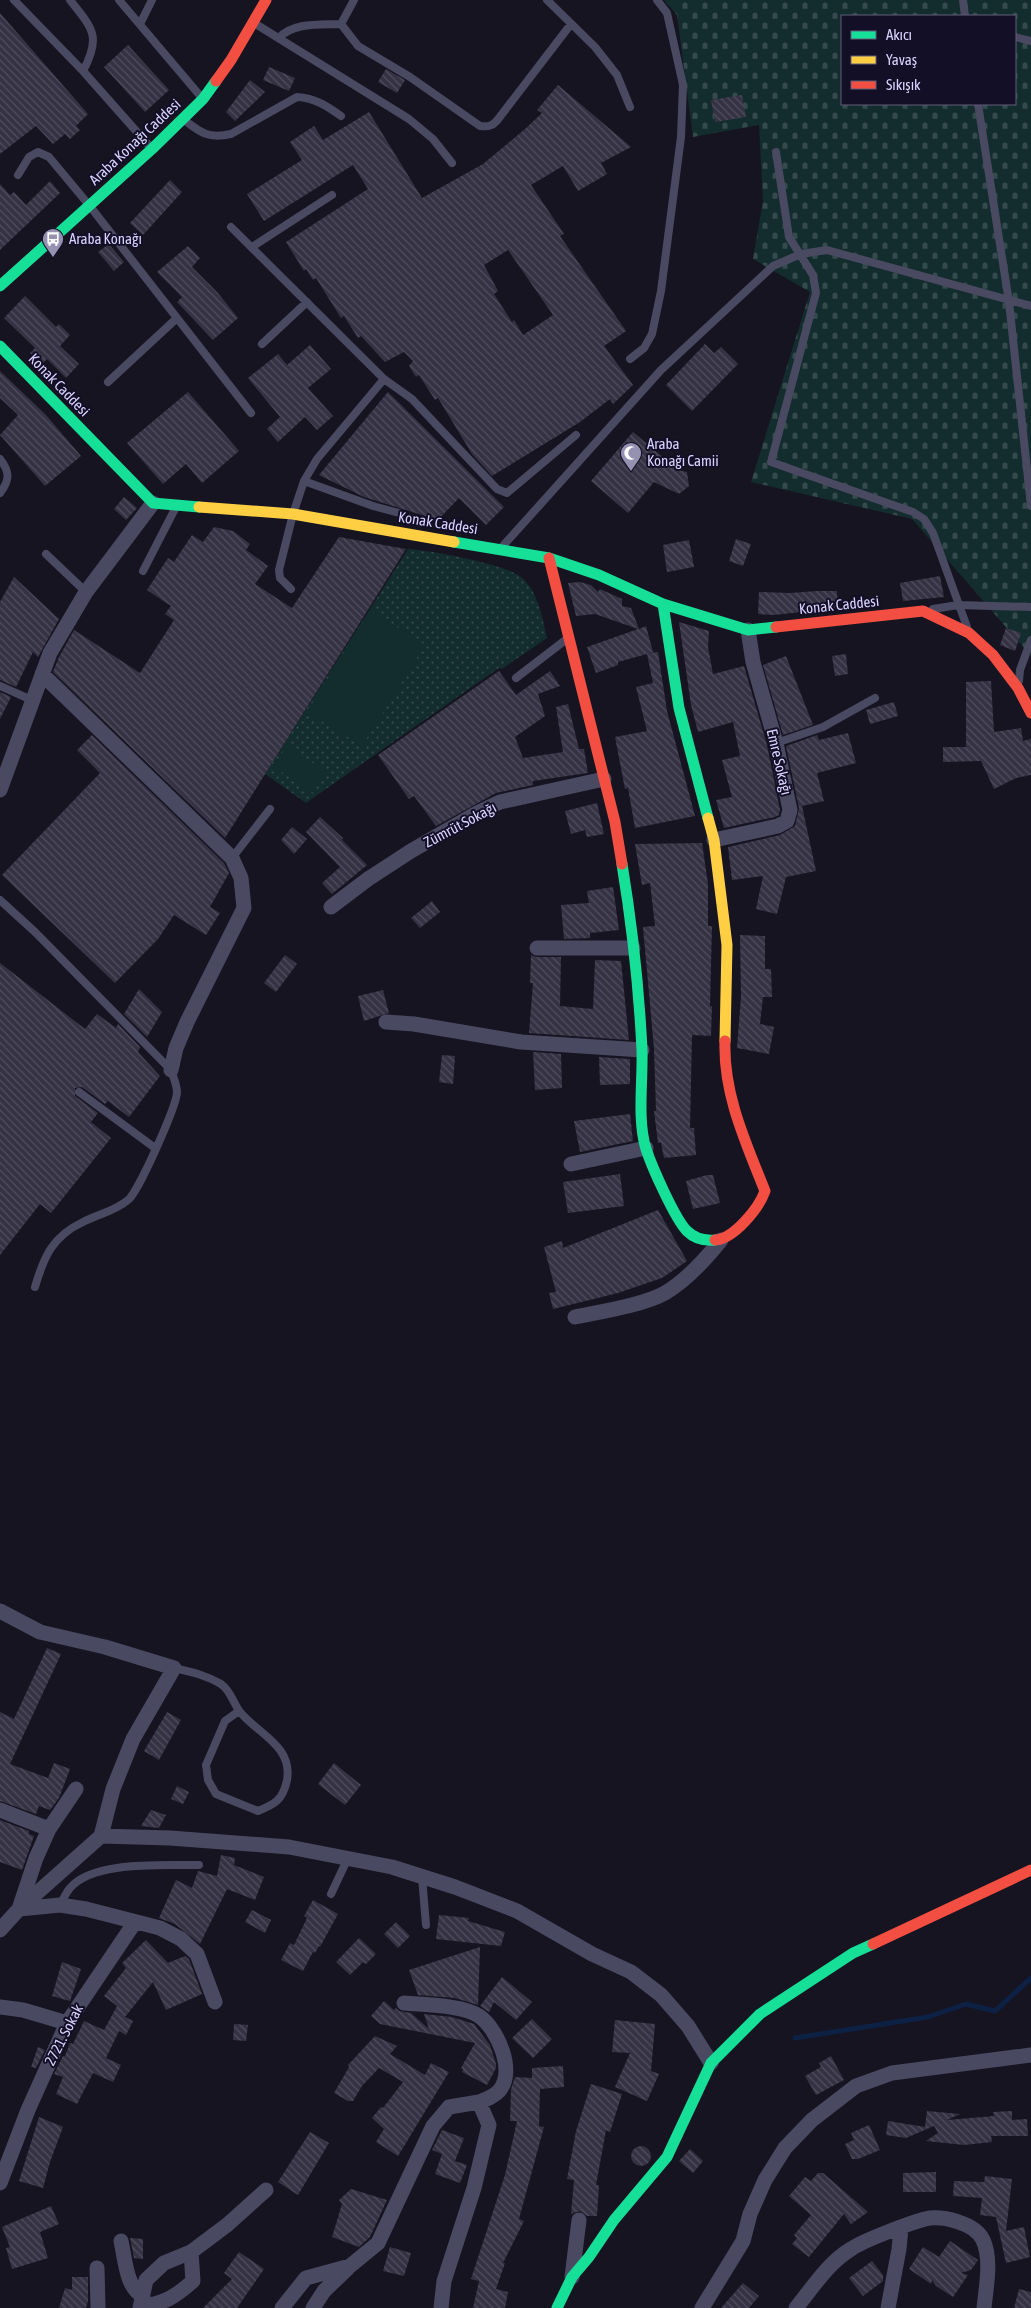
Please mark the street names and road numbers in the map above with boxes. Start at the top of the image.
street label: Araba Konağı Caddesi [86,95,184,188]
street label: Konak Caddesi [25,350,93,420]
street label: Konak Caddesi [397,508,479,537]
street label: Konak Caddesi [798,592,880,617]
street label: Emre Sokağı [764,727,795,797]
street label: Zümrüt Sokağı [421,798,499,851]
street label: 2721. Sokak [41,2001,86,2068]

